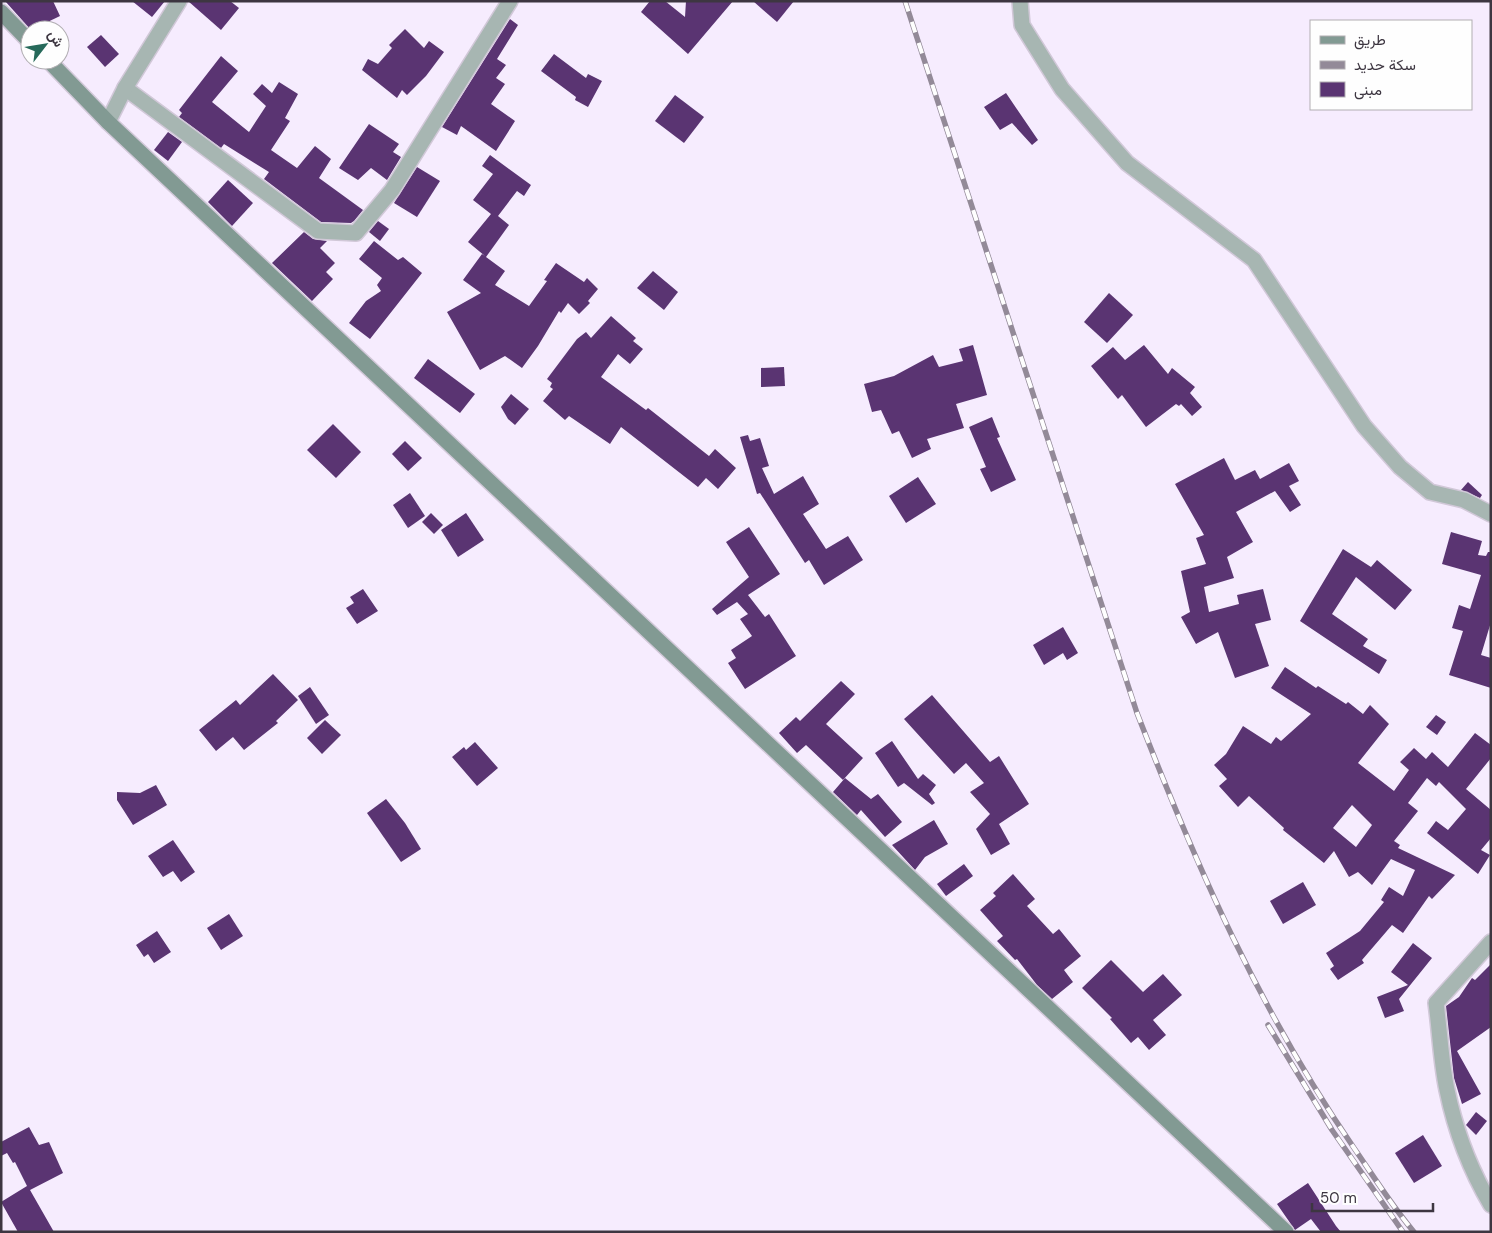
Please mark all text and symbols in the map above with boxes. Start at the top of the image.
north arrow [20,20,70,70]
legend [1310,20,1472,110]
text: ش [44,26,68,50]
text: طريق [1354,30,1386,50]
text: سكة حديد [1354,55,1416,75]
text: مبنى [1354,80,1382,100]
scale bar [1312,1180,1433,1212]
text: 50 m [1320,1188,1357,1208]

